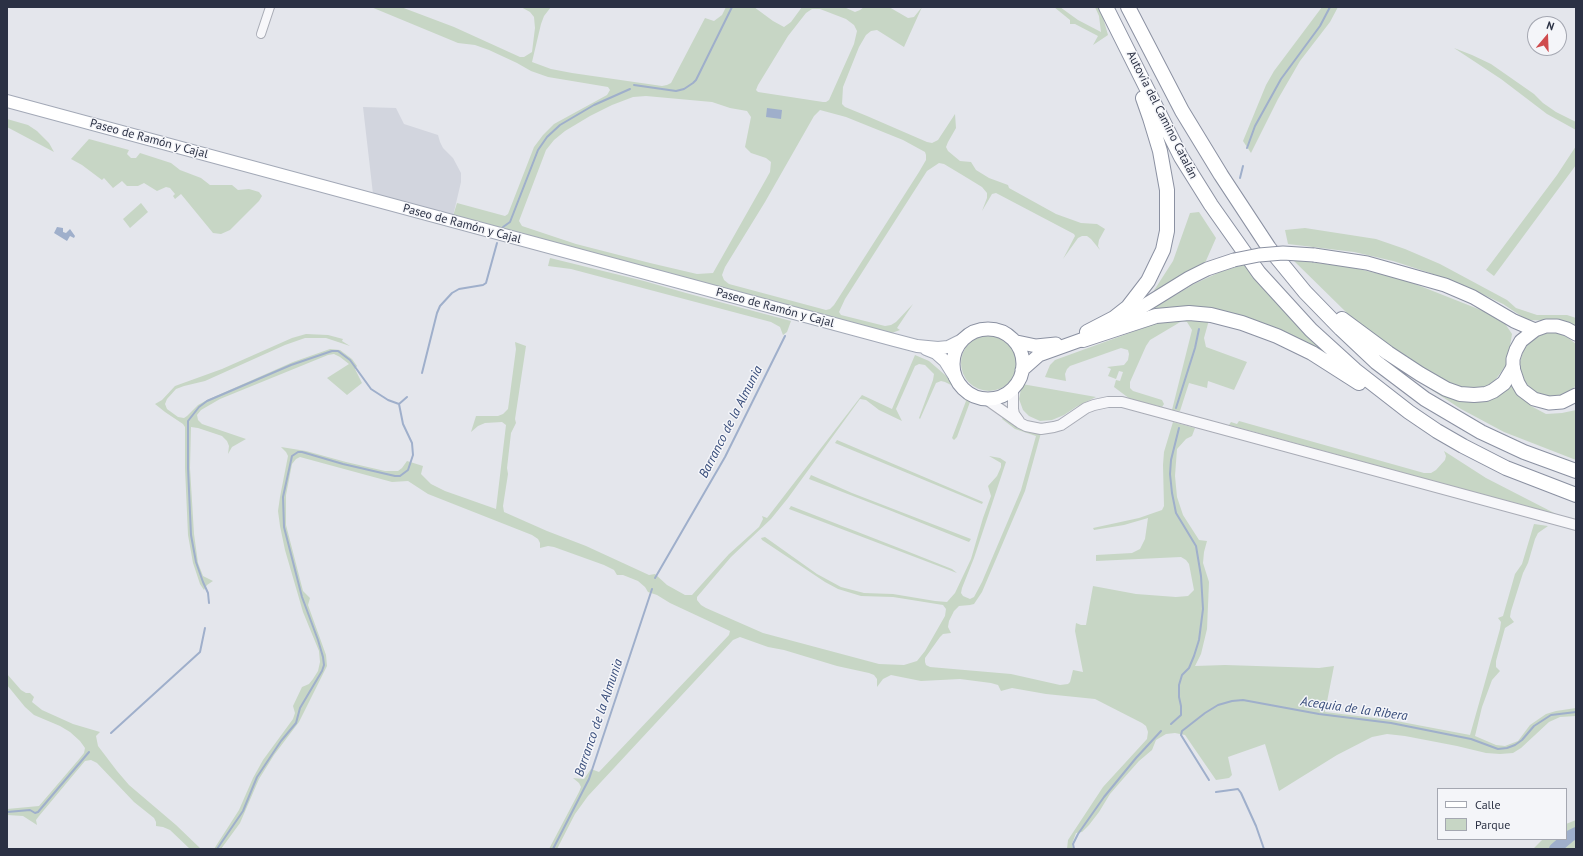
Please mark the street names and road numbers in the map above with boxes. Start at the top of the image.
street label: Autovía del Camino Catalán [1123,49,1201,181]
street label: Paseo de Ramón y Cajal [88,116,210,162]
street label: Paseo de Ramón y Cajal [401,201,523,247]
street label: Paseo de Ramón y Cajal [714,285,836,331]

